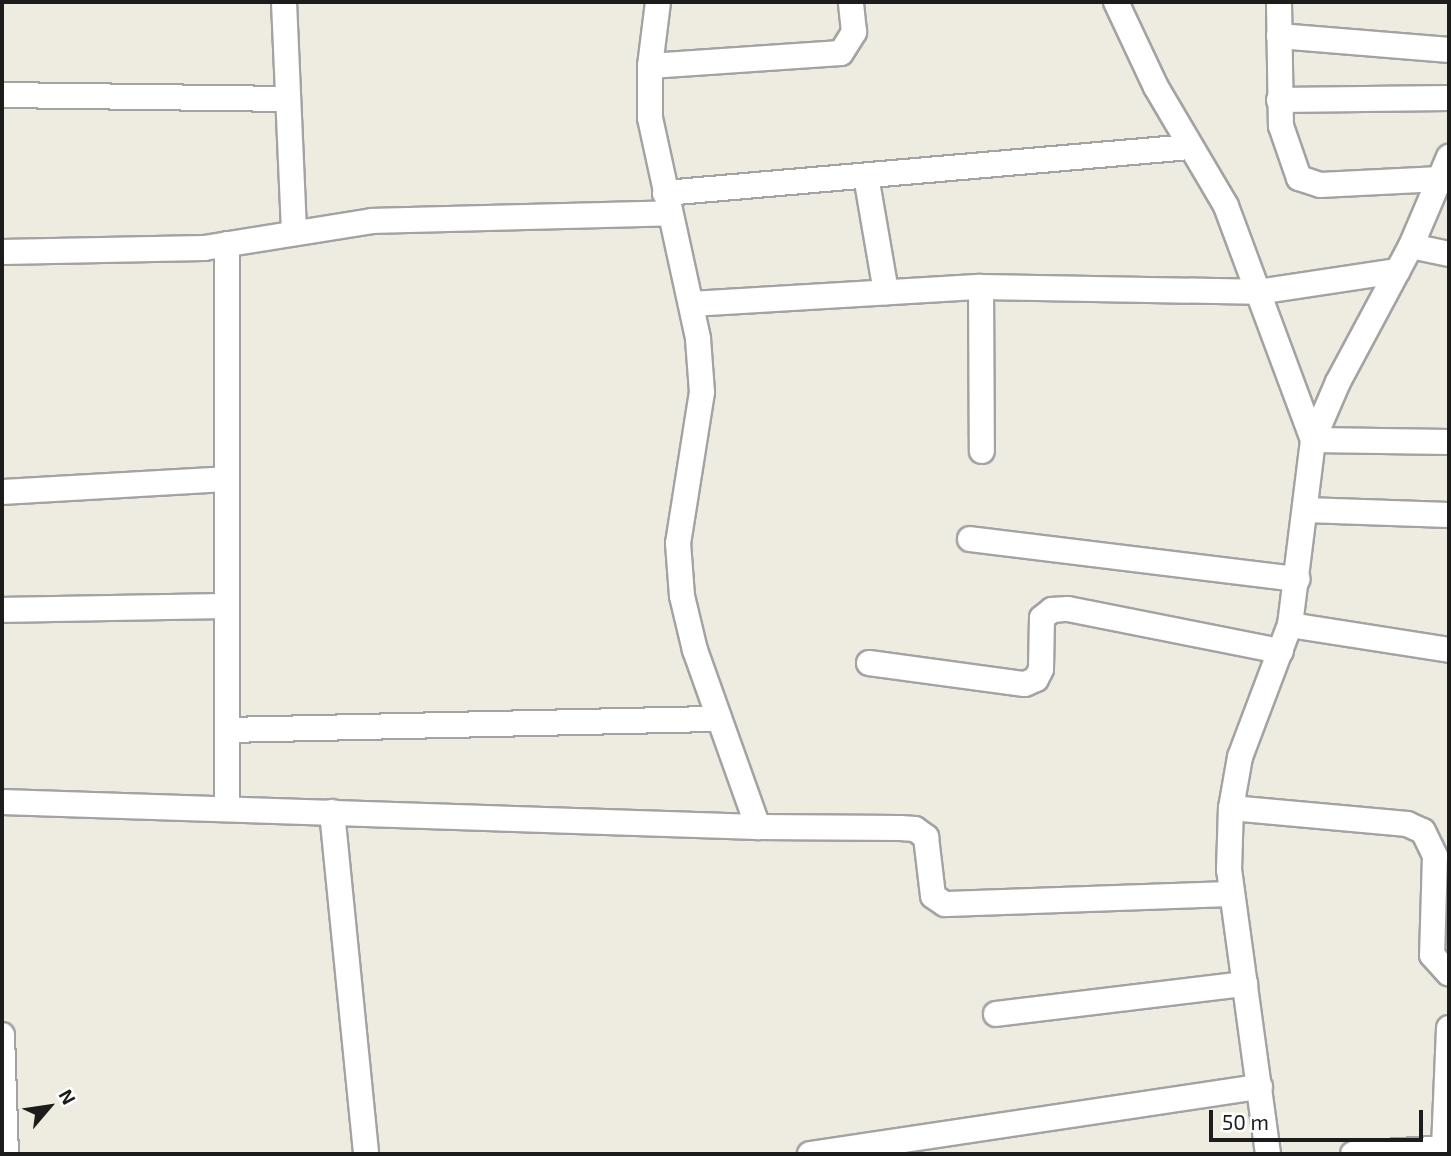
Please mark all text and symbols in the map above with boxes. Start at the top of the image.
north arrow [14,1072,84,1142]
text: N [54,1085,81,1108]
scale bar [1213,1096,1426,1140]
text: 50 m [1222,1109,1269,1134]

